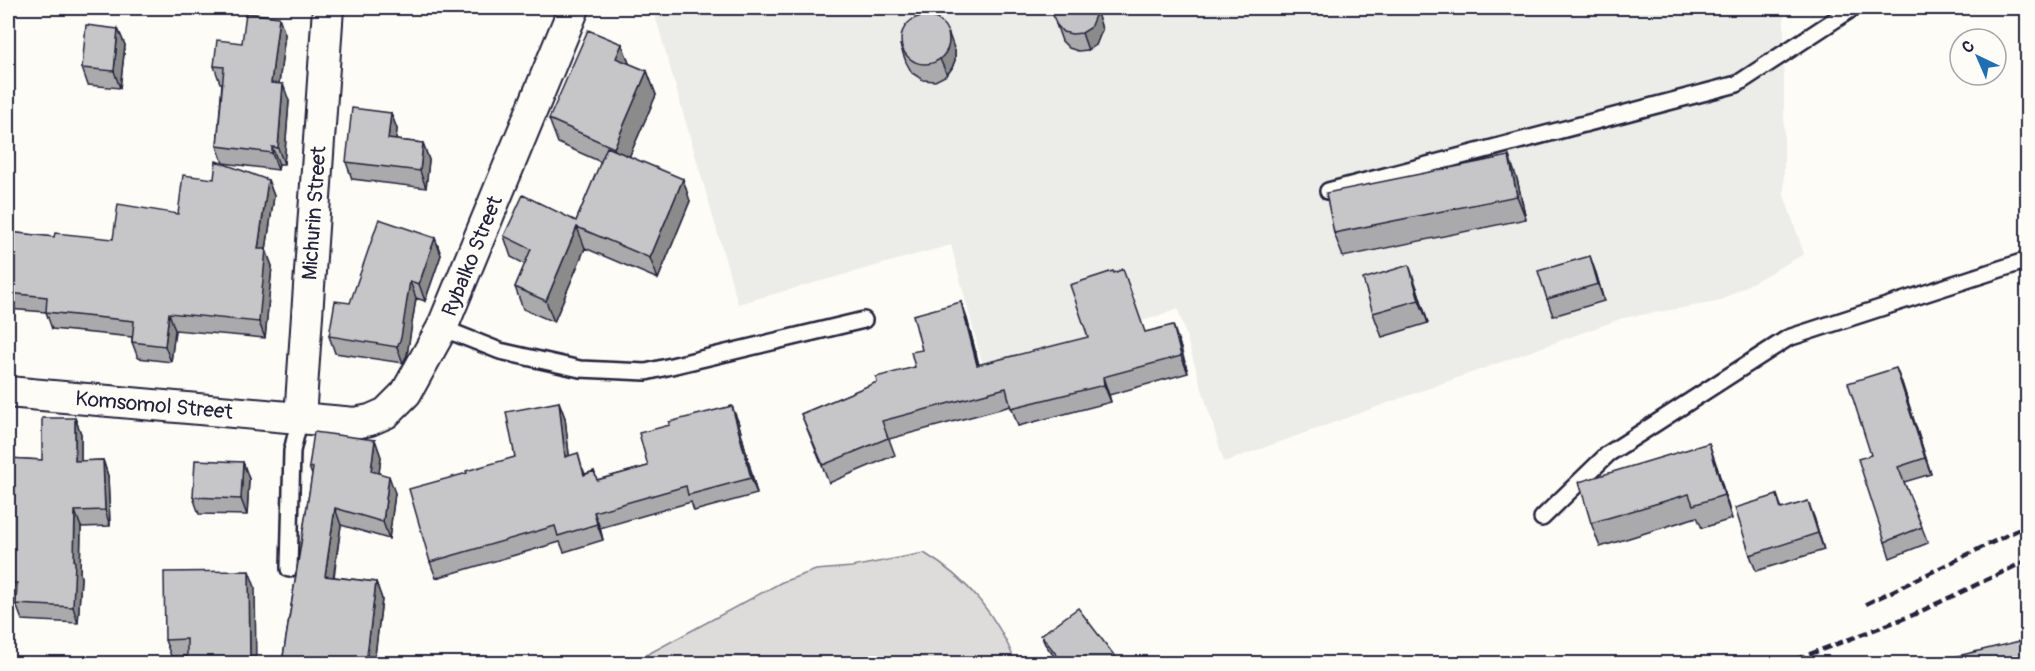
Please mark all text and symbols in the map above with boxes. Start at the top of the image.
north arrow [1948,27,2008,87]
text: С [1958,36,1979,58]
street label: Michurin Street [296,145,333,281]
street label: Rybalko Street [436,191,509,320]
street label: Komsomol Street [74,385,234,426]

